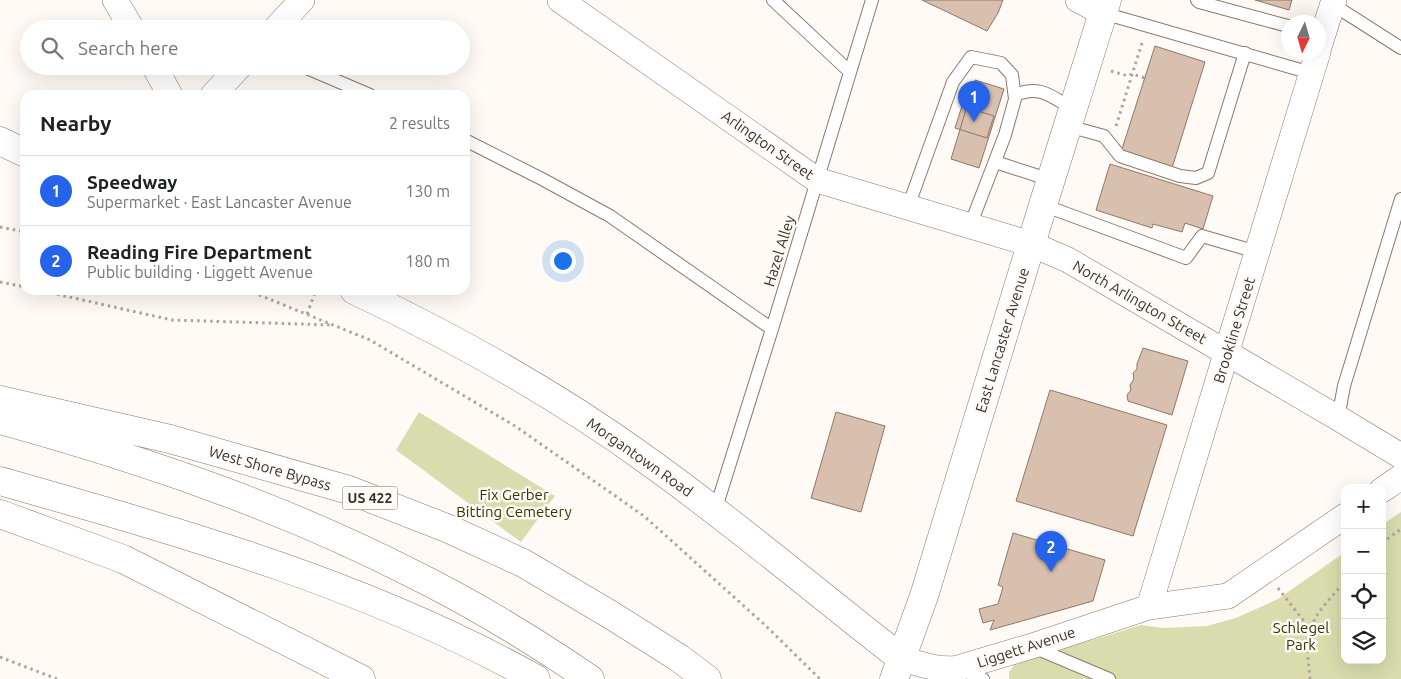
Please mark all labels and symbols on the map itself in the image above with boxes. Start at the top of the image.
north arrow [1281,15,1326,60]
pin: 1 [958,81,990,122]
street label: Arlington Street [719,107,817,183]
street label: Hazel Alley [760,213,798,289]
your location [550,248,576,274]
street label: North Arlington Street [1070,257,1210,347]
street label: East Lancaster Avenue [972,265,1032,415]
street label: Brookline Street [1210,275,1258,385]
street label: Morgantown Road [584,414,696,500]
street label: West Shore Bypass [207,442,333,494]
road number: US 422 [342,486,398,509]
park label: Fix Gerber Bitting Cemetery [456,486,572,520]
pin: 2 [1035,531,1067,572]
park label: Schlegel Park [1273,619,1329,653]
street label: Liggett Avenue [975,623,1077,671]

